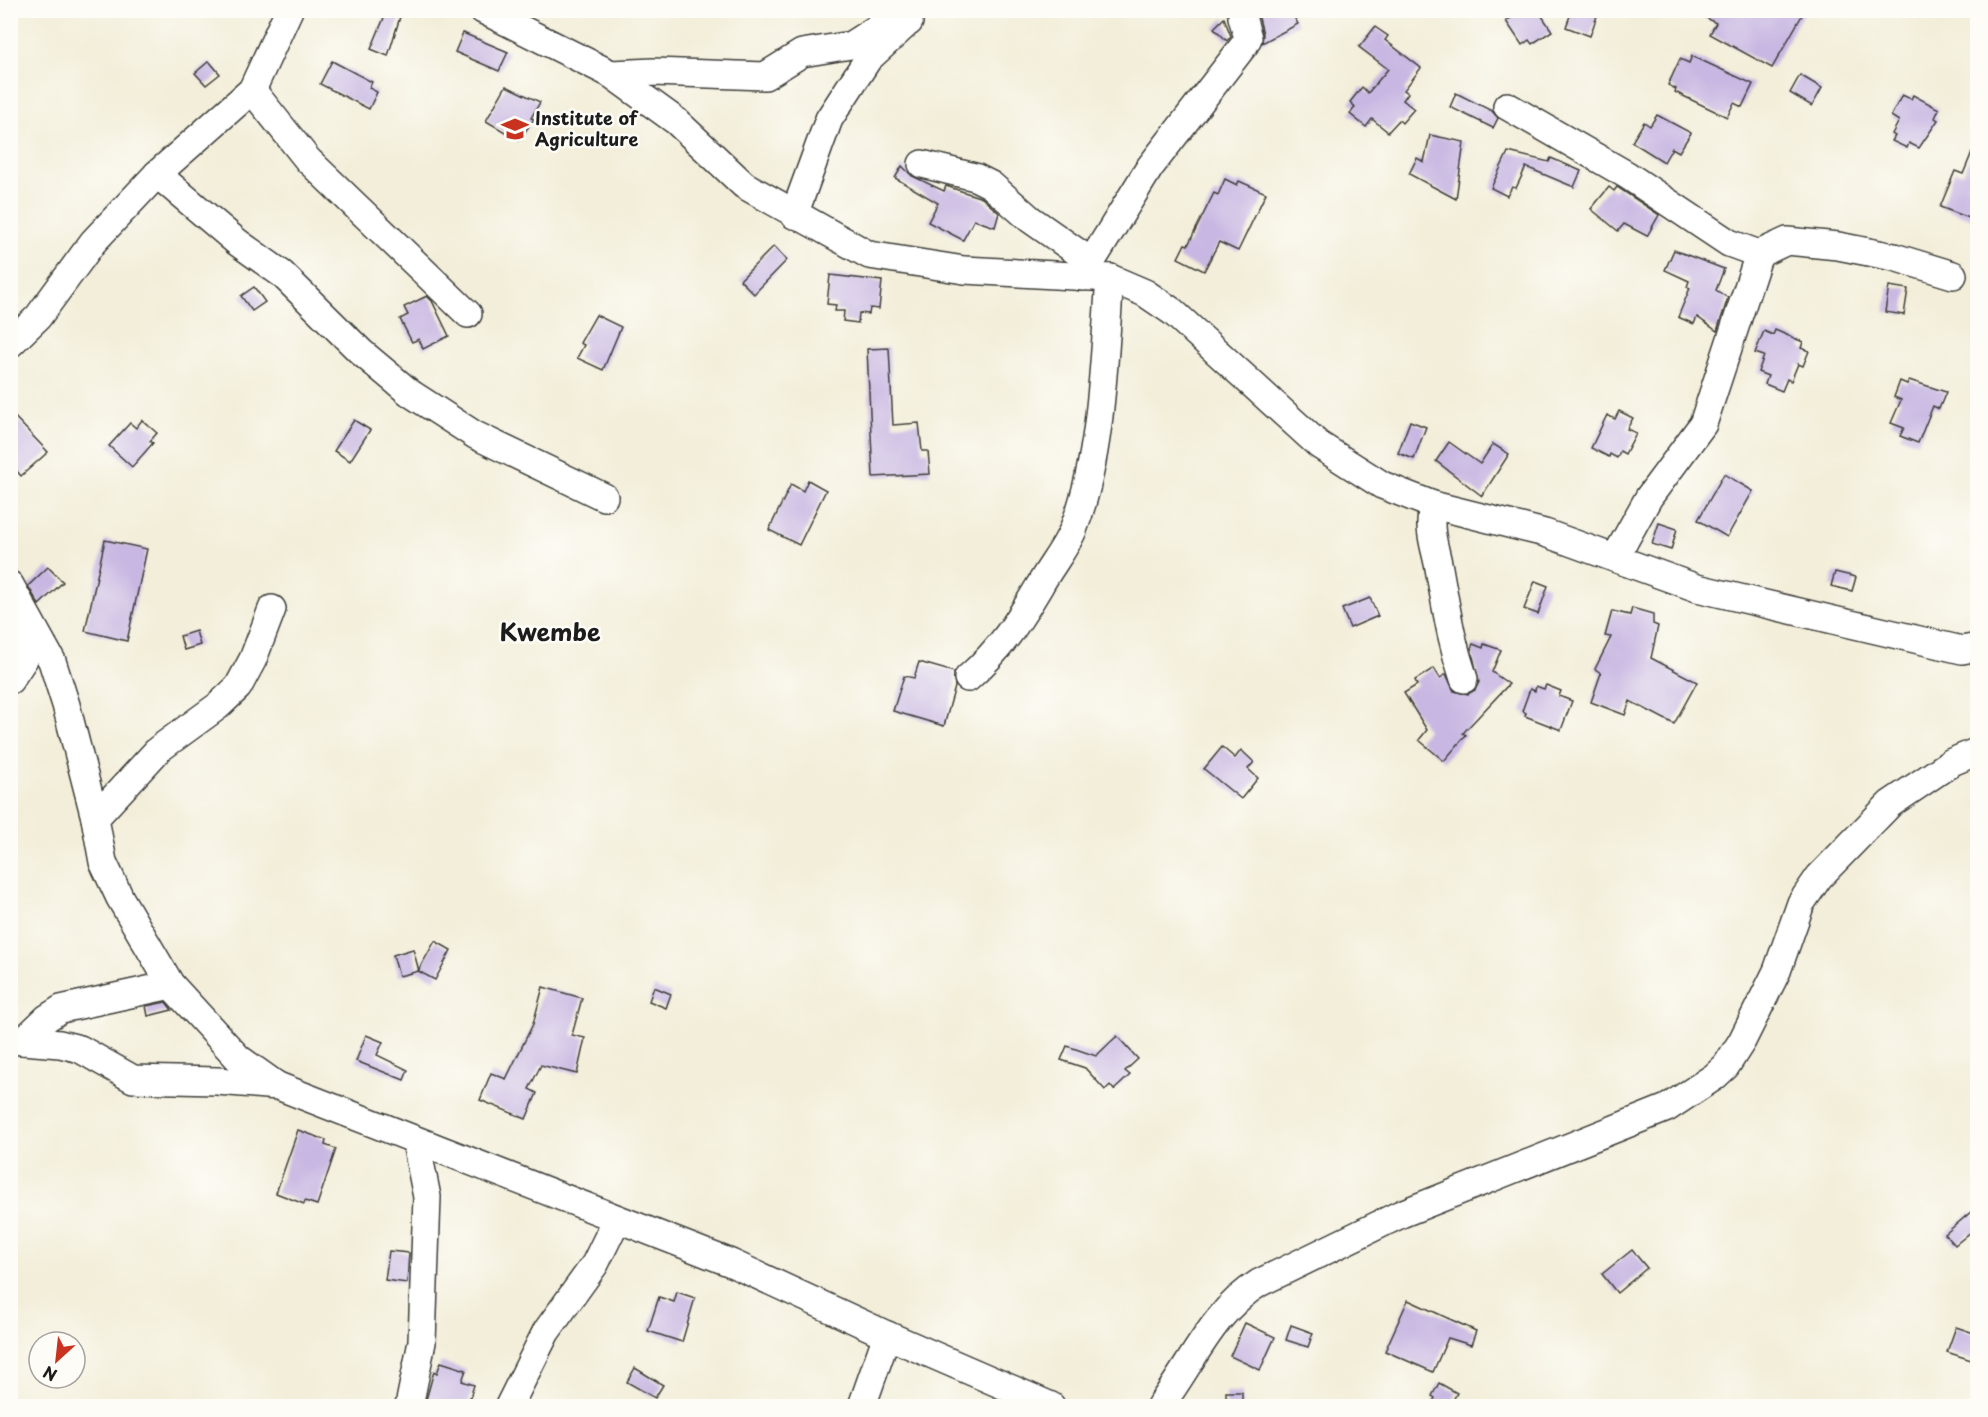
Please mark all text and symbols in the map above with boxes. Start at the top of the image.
place label: Institute of Agriculture [535,104,639,152]
school or university icon: Institute of Agriculture [500,114,530,144]
district label: Kwembe [499,613,601,649]
north arrow [27,1330,87,1390]
text: N [39,1361,61,1388]

